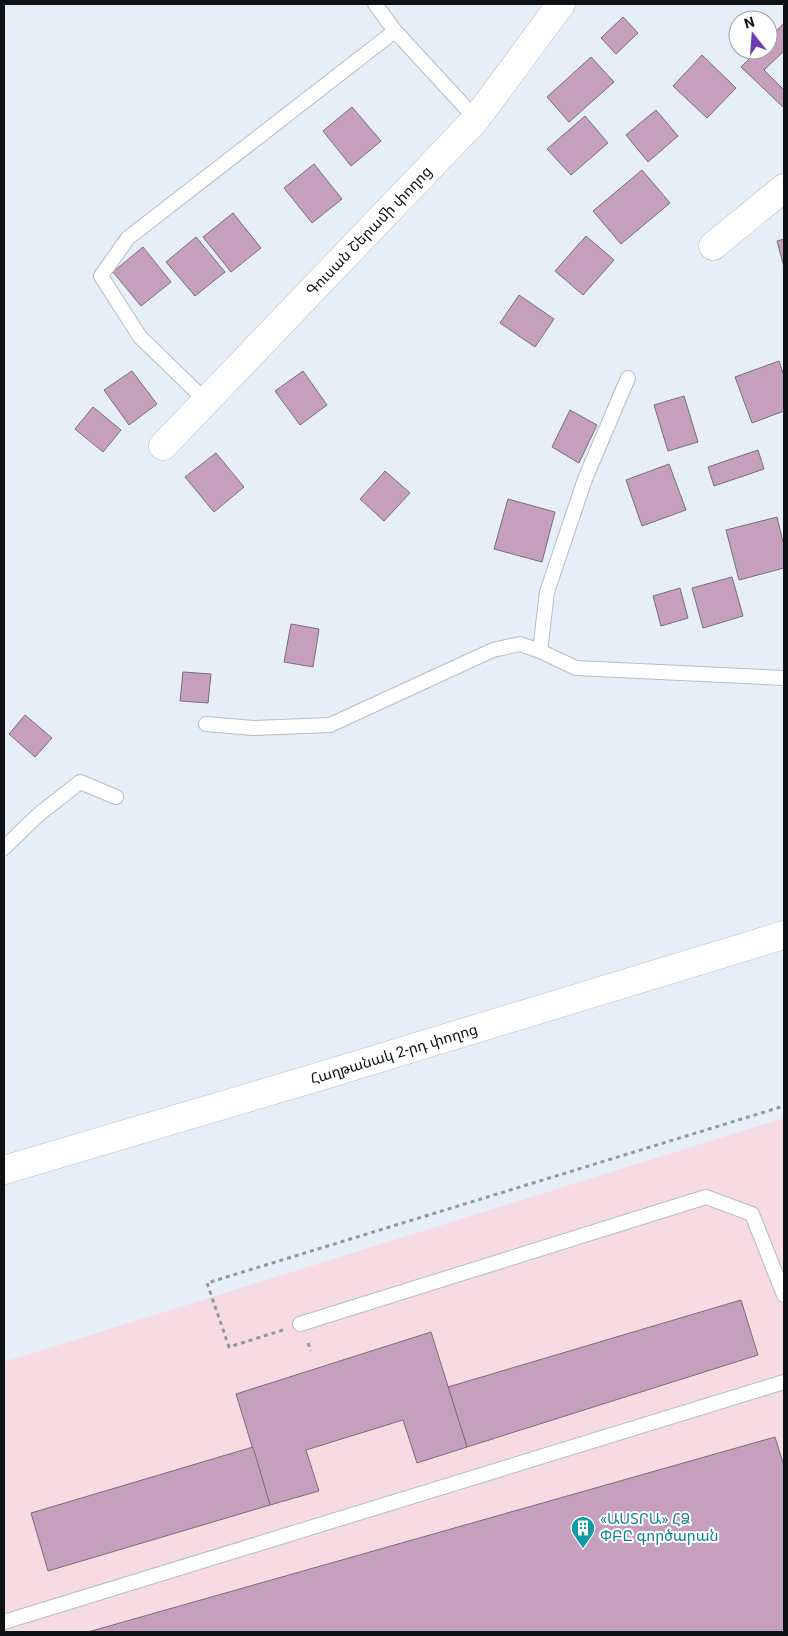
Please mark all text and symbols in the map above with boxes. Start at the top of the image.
north arrow [728,10,778,60]
text: N [742,13,756,32]
street label: Գուսան Շերամի փողոց [302,162,436,300]
street label: Հաղթանակ 2-րդ փողոց [308,1020,480,1088]
place label: «ԱՍՏՐԱ» ՀՁ ՓԲԸ գործարան [600,1510,718,1545]
building icon: «ԱՍՏՐԱ» ՀՁ ՓԲԸ գործարան [570,1515,596,1549]

